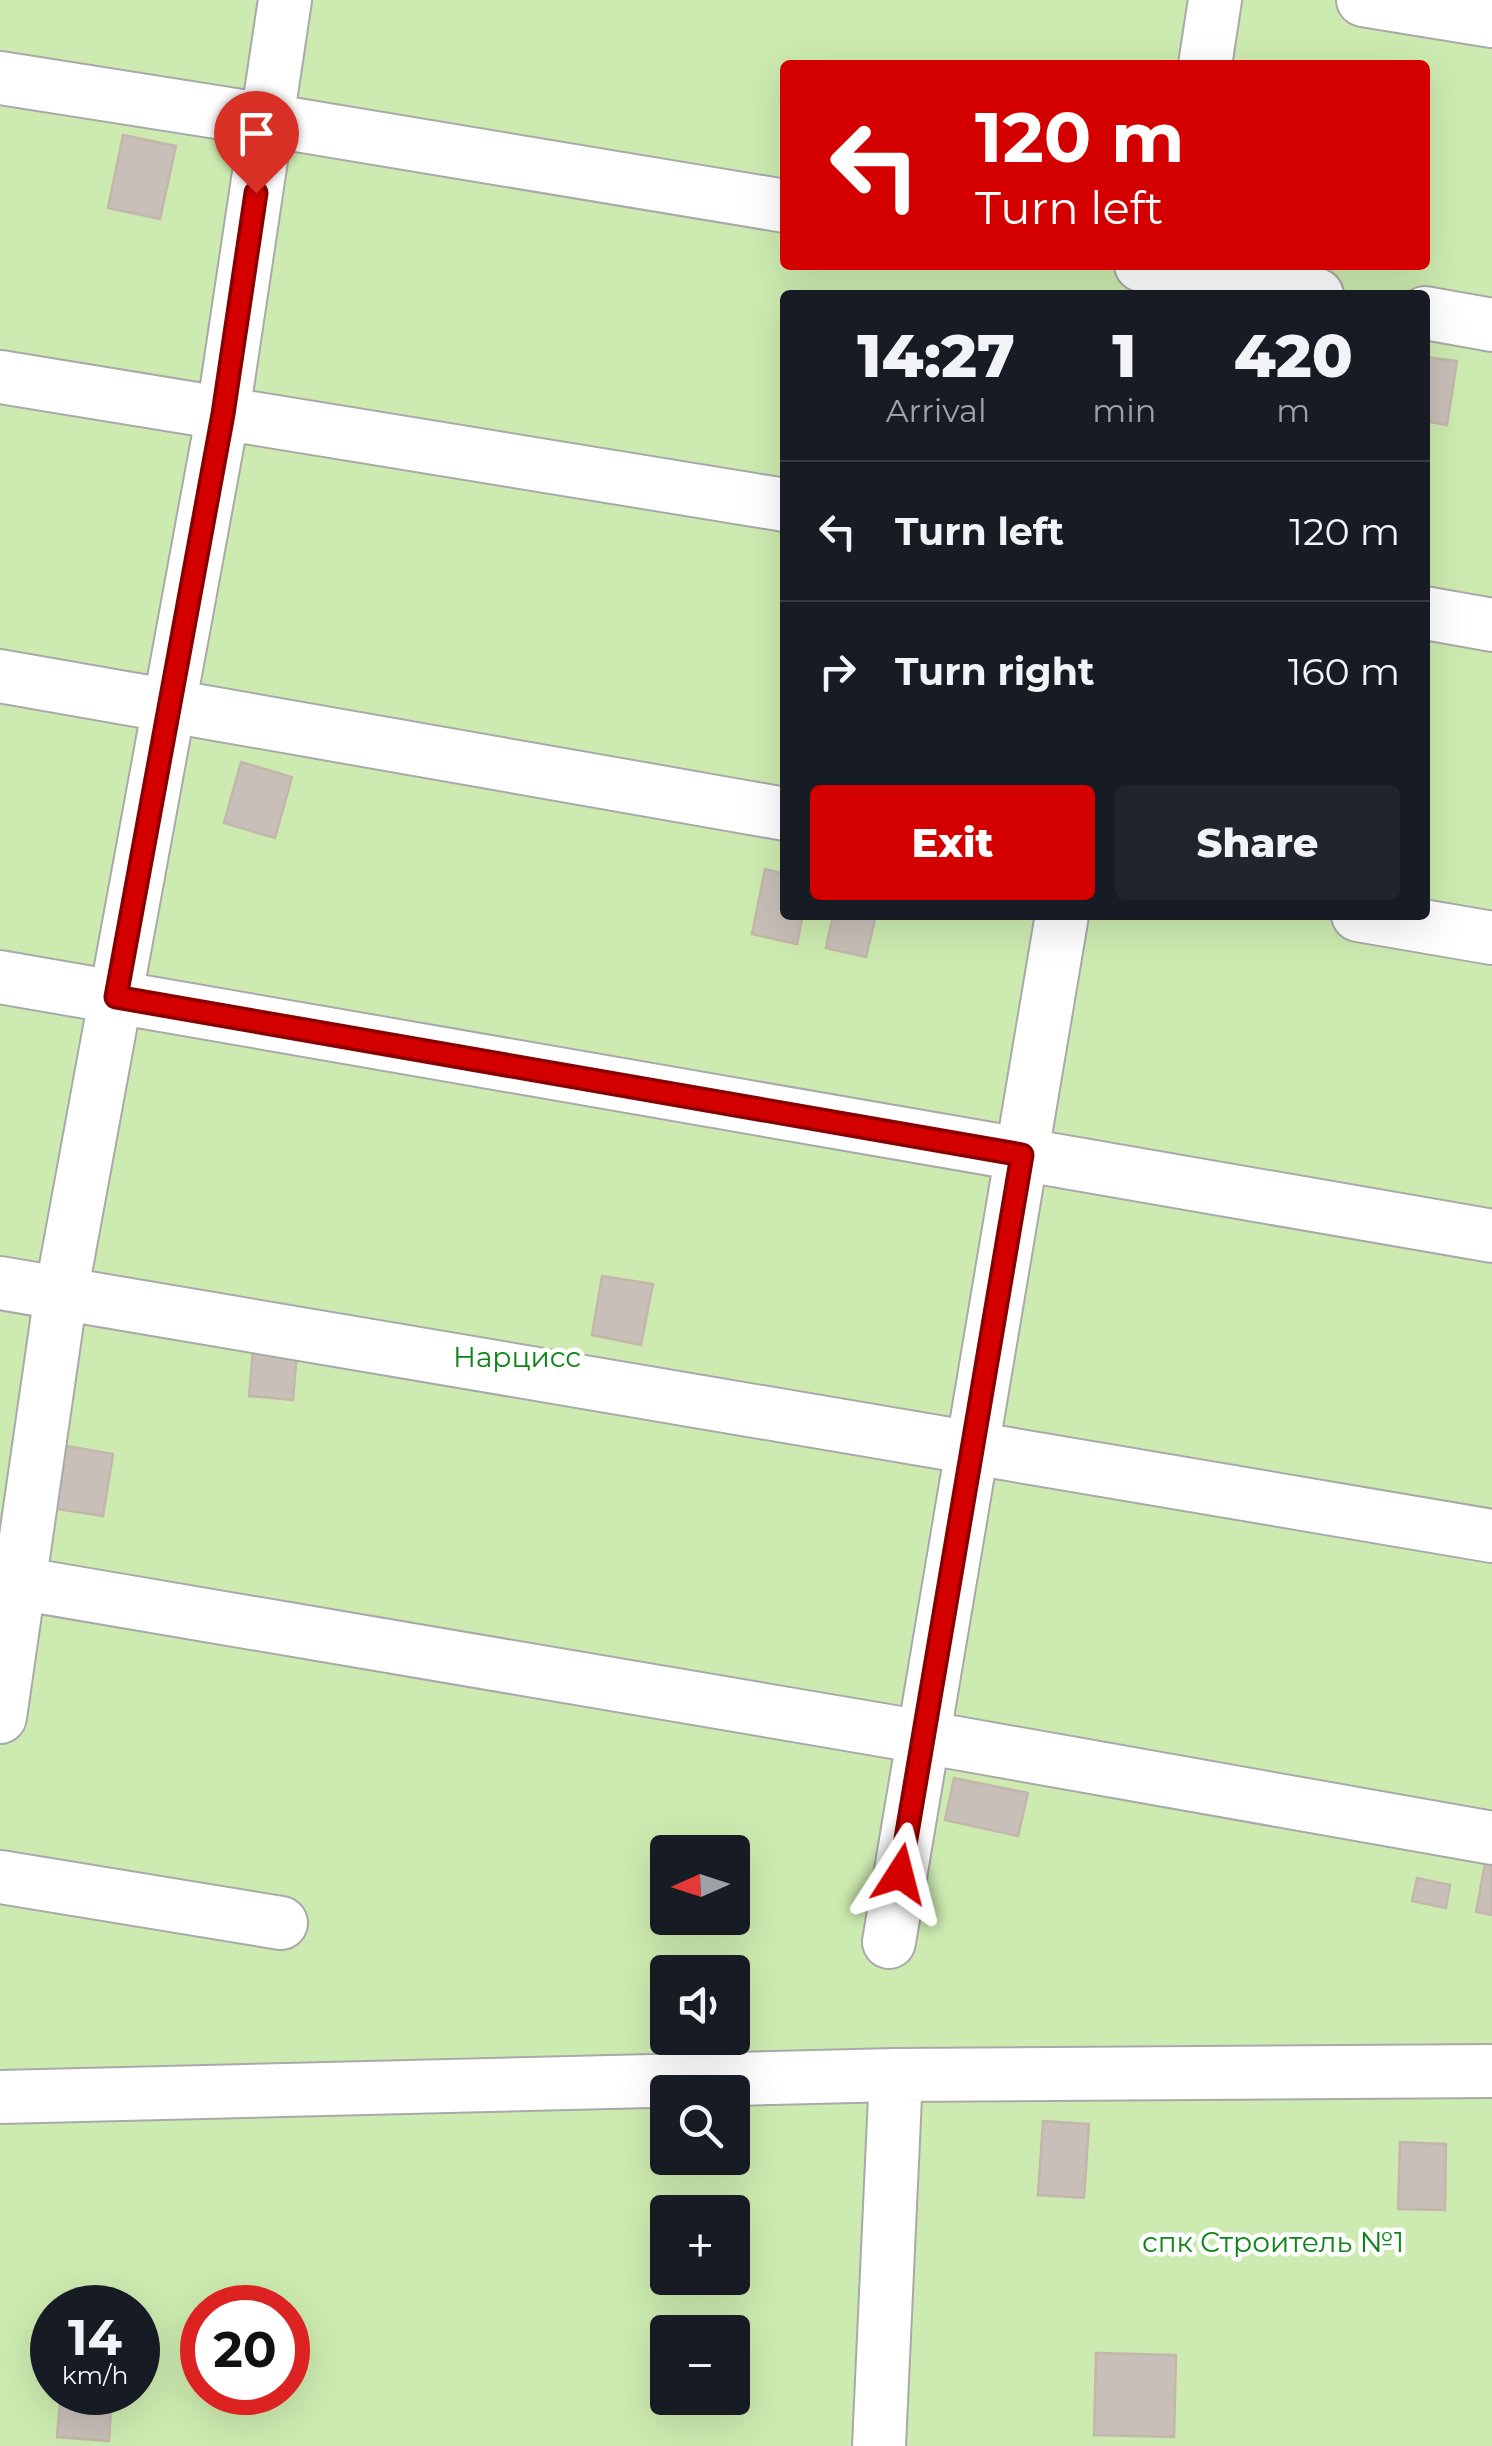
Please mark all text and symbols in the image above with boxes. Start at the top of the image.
pin [214,91,299,194]
text: 120 m [975,94,1185,180]
icon: left [810,100,940,230]
icon: arrive [229,106,284,161]
text: Turn left [975,180,1163,235]
text: 14:27 [857,319,1015,392]
text: 1 [1112,319,1136,392]
text: 420 [1234,319,1353,392]
text: Arrival [886,391,987,430]
text: min [1092,391,1156,430]
text: m [1276,391,1310,430]
icon: left [810,504,865,559]
text: Turn left [895,508,1064,555]
text: 120 m [1289,508,1400,555]
icon: right [810,644,865,699]
text: Turn right [895,648,1094,695]
text: 160 m [1288,648,1400,695]
button: Exit [810,785,1095,900]
button: Share [1115,785,1400,900]
park label: Нарцисс [453,1340,581,1374]
position arrow [848,1822,952,1926]
north arrow [650,1835,750,1935]
map controls [650,1835,750,2415]
button: sound [650,1955,750,2055]
button: search [650,2075,750,2175]
button: + [650,2195,750,2295]
park label: спк Строитель №1 [1142,2225,1404,2259]
speed limit sign: 20 [180,2285,310,2415]
text: 14 [68,2307,122,2368]
button: − [650,2315,750,2415]
text: km/h [62,2360,128,2390]

